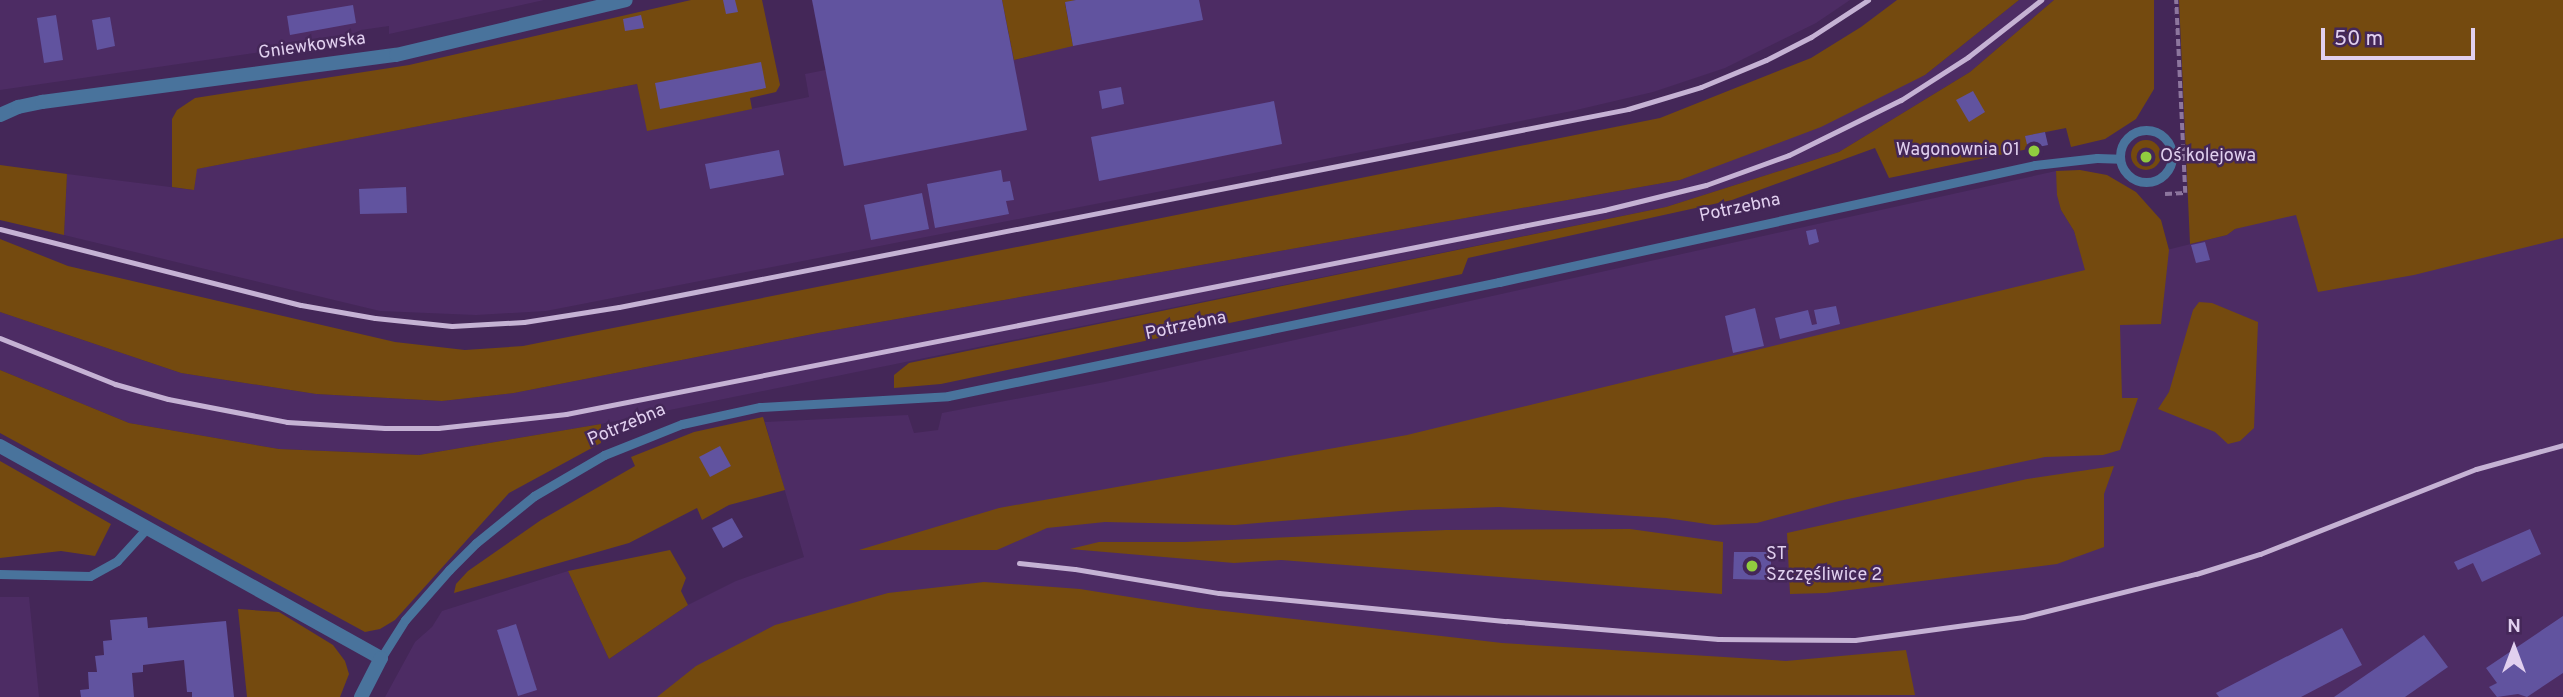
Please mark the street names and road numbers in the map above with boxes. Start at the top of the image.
street label: Gniewkowska [257,29,367,65]
street label: Potrzebna [1697,190,1783,228]
street label: Potrzebna [1143,308,1229,346]
street label: Potrzebna [585,400,669,452]

